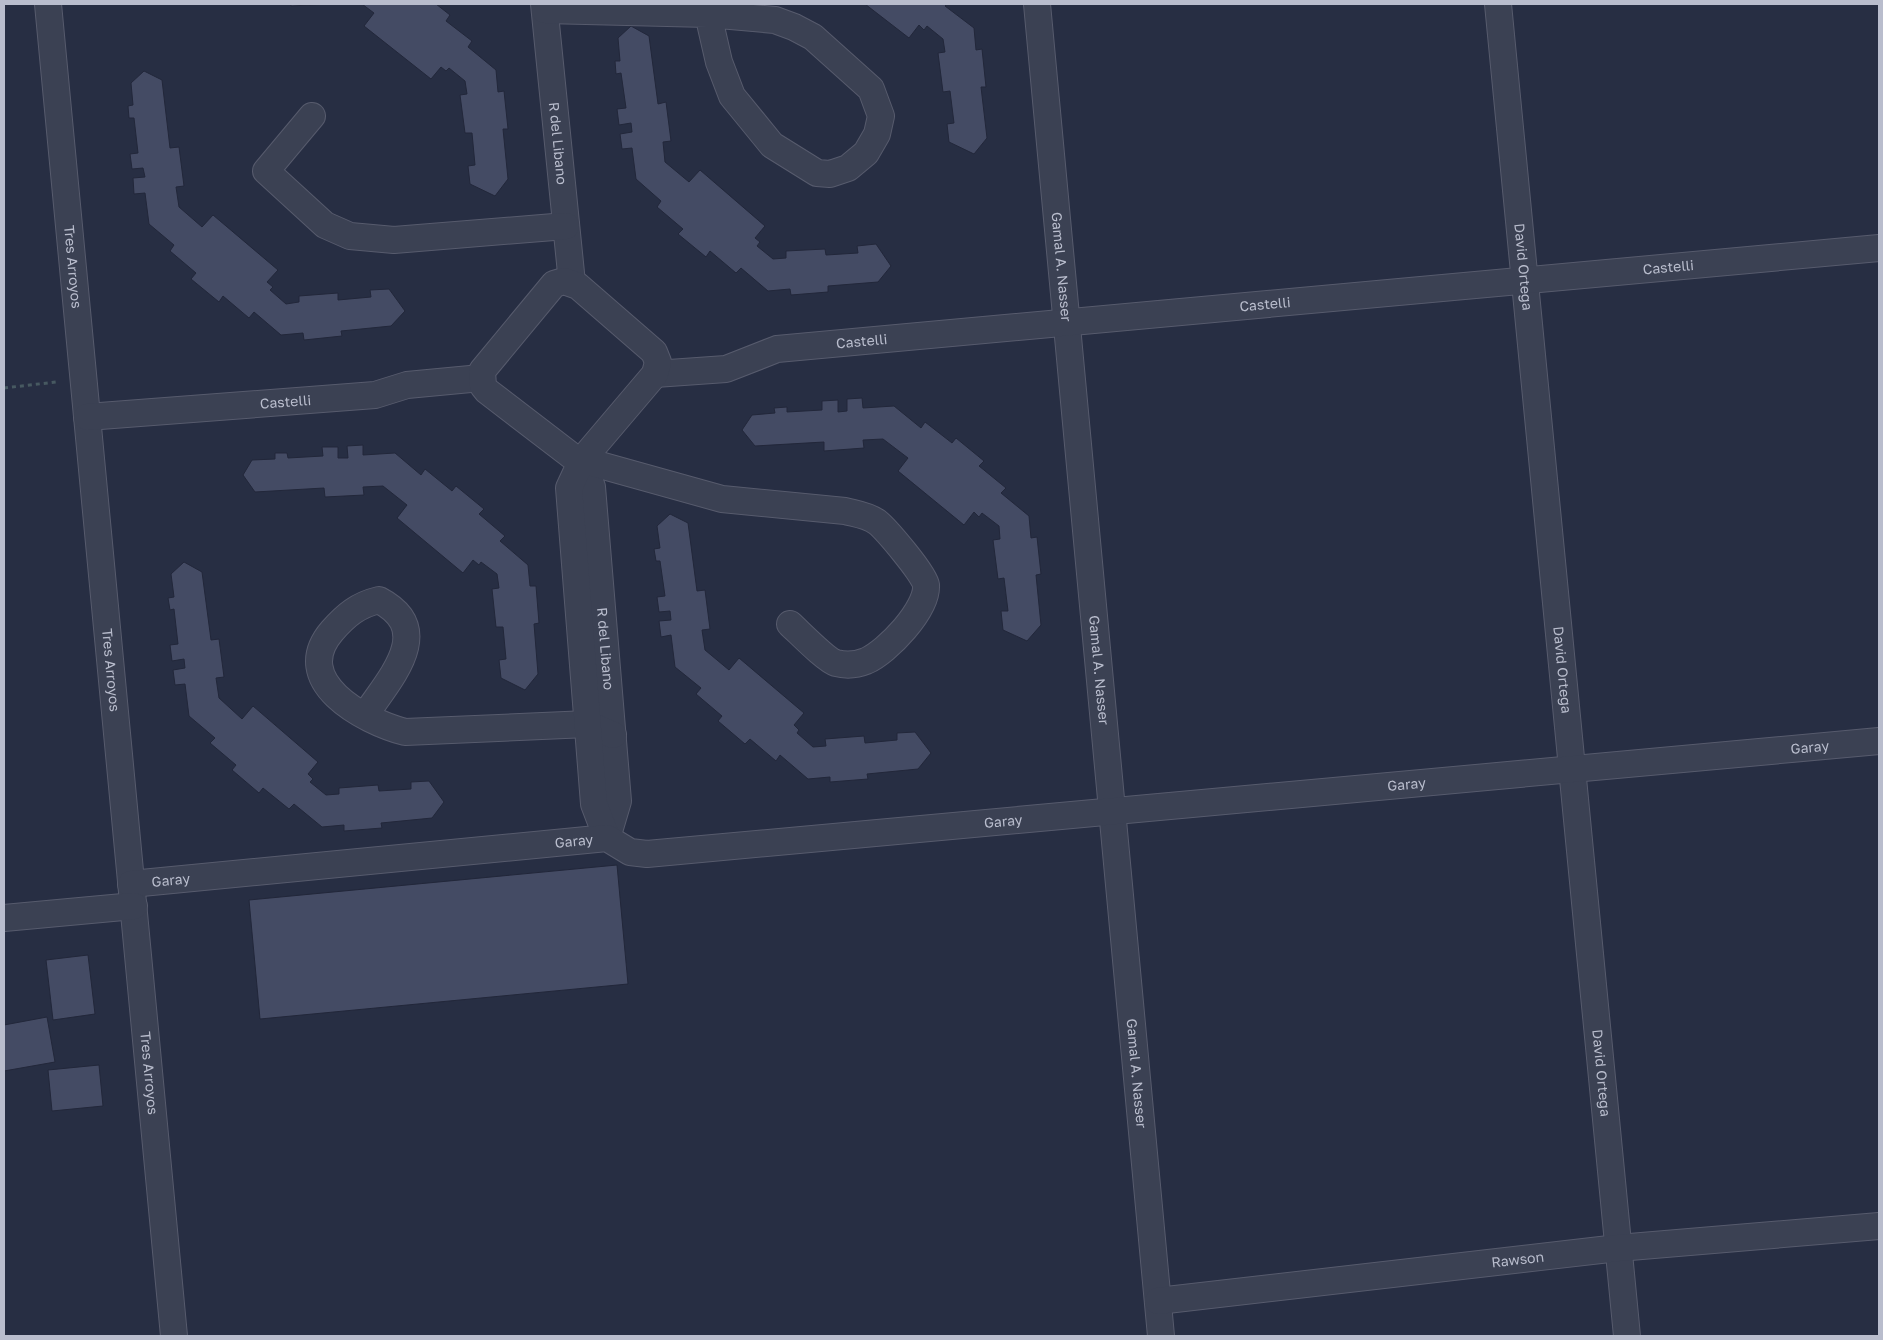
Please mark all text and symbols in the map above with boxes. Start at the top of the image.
street label: R del Libano [546,101,571,185]
street label: Gamal A. Nasser [1048,211,1076,323]
street label: David Ortega [1511,222,1537,311]
street label: Tres Arroyos [61,224,86,309]
street label: Castelli [1642,256,1695,278]
street label: Castelli [1239,293,1291,315]
street label: Castelli [835,330,888,352]
street label: Castelli [259,391,312,412]
street label: R del Libano [594,607,618,691]
street label: Gamal A. Nasser [1086,614,1113,726]
street label: David Ortega [1550,625,1576,714]
street label: Tres Arroyos [99,628,124,712]
street label: Garay [1790,737,1830,757]
street label: Garay [1387,774,1427,794]
street label: Garay [983,811,1023,831]
street label: Garay [554,830,594,851]
street label: Garay [151,869,191,890]
street label: Gamal A. Nasser [1123,1018,1151,1130]
street label: David Ortega [1589,1029,1615,1117]
street label: Tres Arroyos [137,1031,162,1116]
street label: Rawson [1490,1248,1545,1271]

